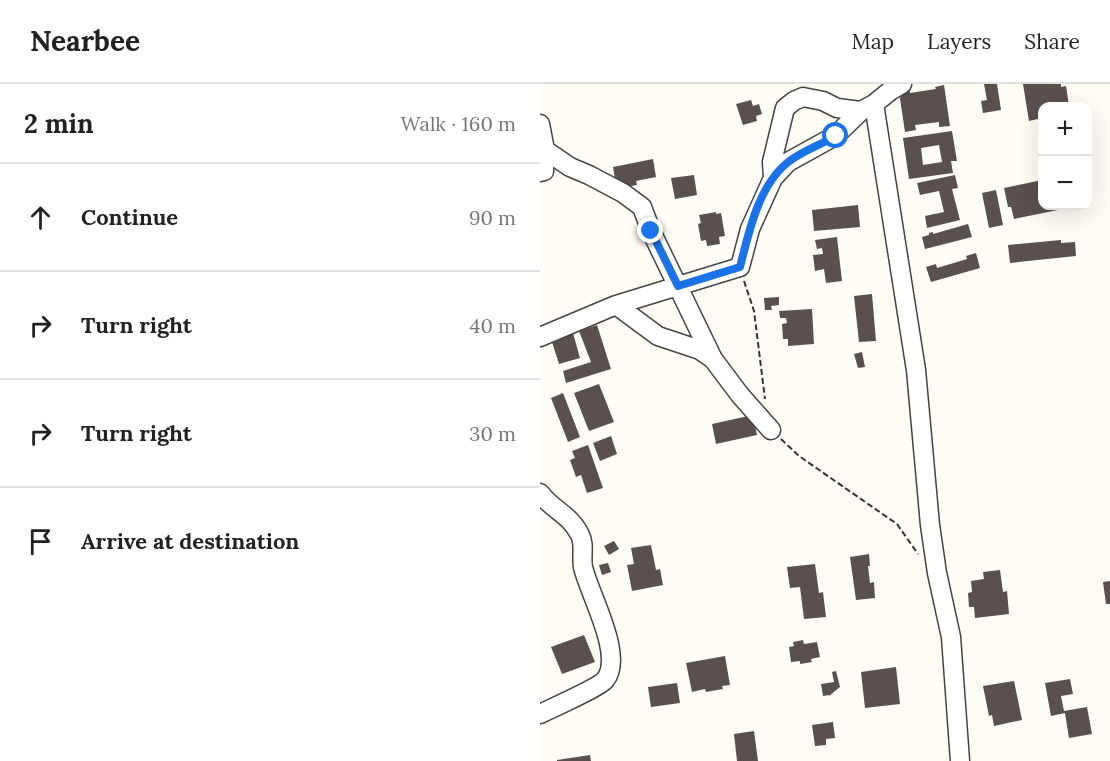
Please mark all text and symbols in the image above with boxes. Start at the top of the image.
text: Nearbee [30,23,140,59]
text: Map [851,28,894,55]
text: Layers [927,28,991,55]
text: Share [1024,28,1080,55]
map controls [1038,102,1092,210]
button: + [1038,102,1092,156]
text: 2 min [24,107,94,140]
text: Walk · 160 m [400,111,516,136]
route start [822,122,848,148]
button: − [1038,156,1092,210]
icon: ahead [24,201,57,234]
text: Continue [81,203,178,231]
text: 90 m [469,205,516,230]
route end [637,217,663,243]
icon: right [24,309,57,342]
text: Turn right [81,311,192,339]
text: 40 m [470,313,516,338]
icon: right [24,417,57,450]
text: Turn right [81,419,192,447]
text: 30 m [469,421,516,446]
icon: arrive [24,525,57,558]
text: Arrive at destination [81,527,299,555]

